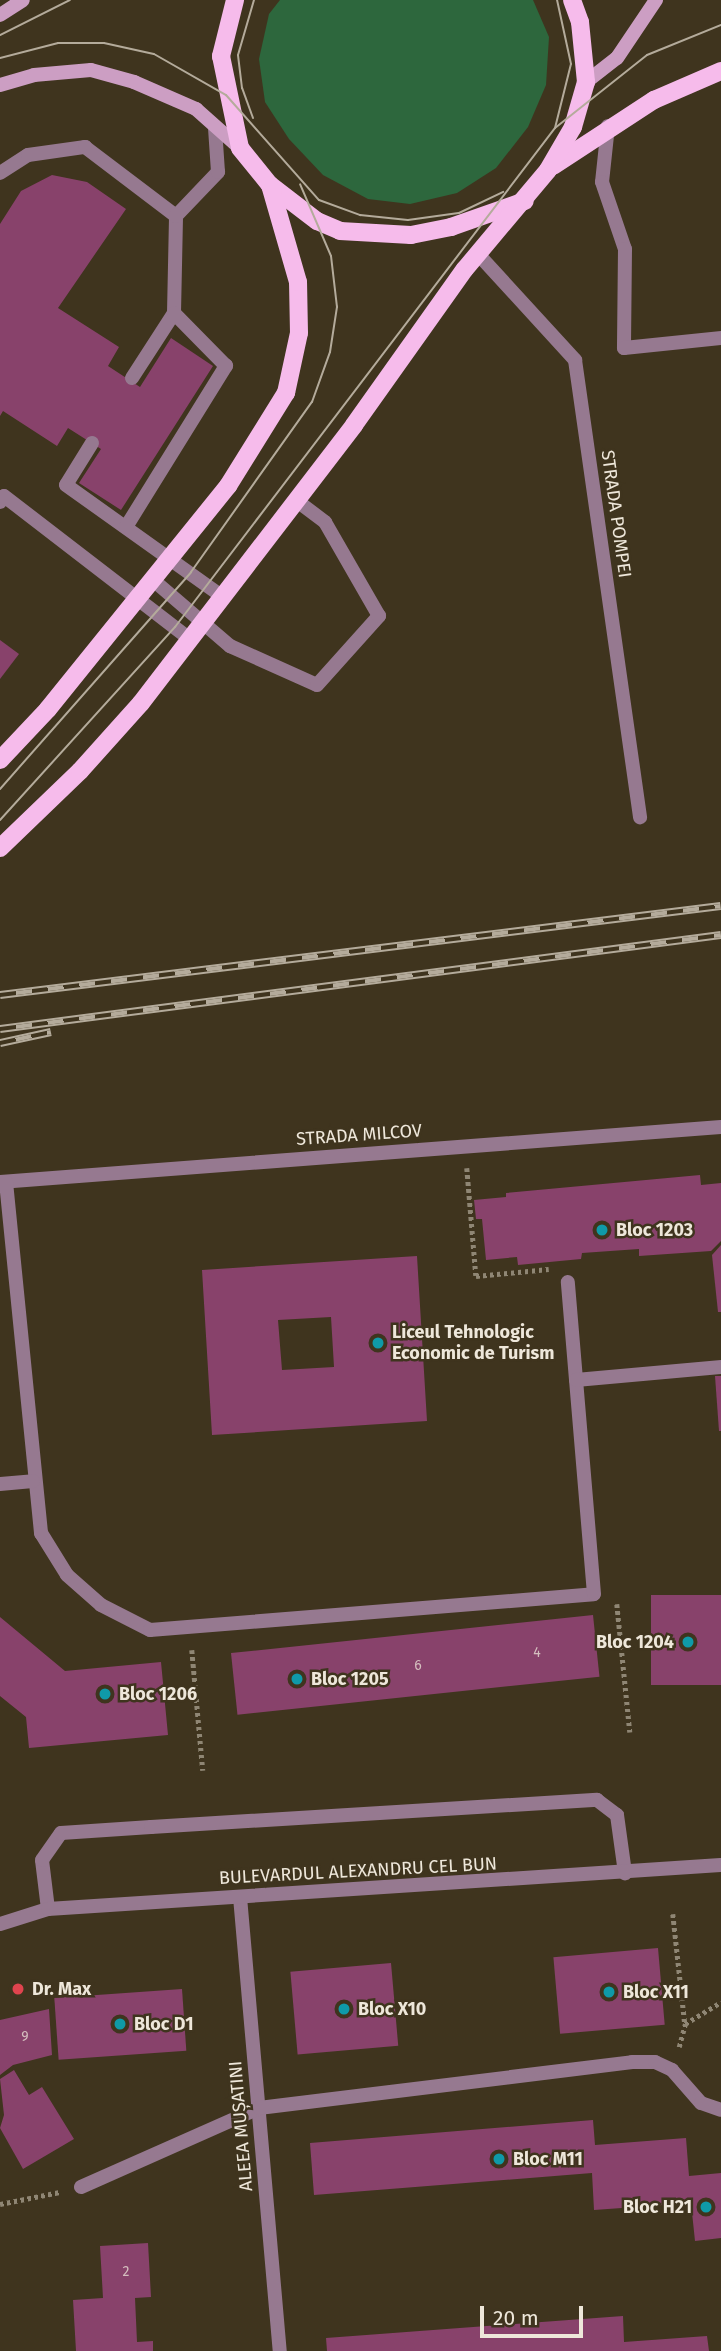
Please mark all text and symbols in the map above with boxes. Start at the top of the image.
street label: STRADA POMPEI [596,449,636,579]
street label: STRADA MILCOV [295,1120,423,1150]
place label: Bloc 1203 [616,1219,693,1241]
marker: Bloc 1203 [594,1222,610,1238]
place label: Liceul Tehnologic Economic de Turism [392,1322,554,1364]
marker: Liceul Tehnologic Economic de Turism [370,1335,386,1351]
place label: Bloc 1204 [596,1631,674,1653]
marker: Bloc 1204 [680,1634,696,1650]
house number: 4 [533,1645,541,1661]
house number: 6 [414,1658,422,1674]
place label: Bloc 1205 [311,1668,389,1690]
marker: Bloc 1205 [289,1671,305,1687]
place label: Bloc 1206 [119,1683,197,1705]
marker: Bloc 1206 [97,1686,113,1702]
street label: BULEVARDUL ALEXANDRU CEL BUN [218,1853,498,1889]
place label: Dr. Max [32,1978,91,2000]
marker: Dr. Max [10,1981,26,1997]
place label: Bloc X11 [623,1981,689,2003]
marker: Bloc X11 [601,1984,617,2000]
place label: Bloc X10 [358,1998,426,2020]
marker: Bloc X10 [336,2001,352,2017]
place label: Bloc D1 [134,2013,194,2035]
marker: Bloc D1 [112,2016,128,2032]
house number: 9 [21,2029,29,2045]
street label: ALEEA MUȘATINI [225,2060,257,2192]
place label: Bloc M11 [513,2148,583,2170]
marker: Bloc M11 [491,2151,507,2167]
place label: Bloc H21 [623,2196,692,2218]
marker: Bloc H21 [698,2199,714,2215]
house number: 2 [123,2264,129,2280]
scale bar [483,2292,586,2336]
text: 20 m [493,2305,539,2331]

